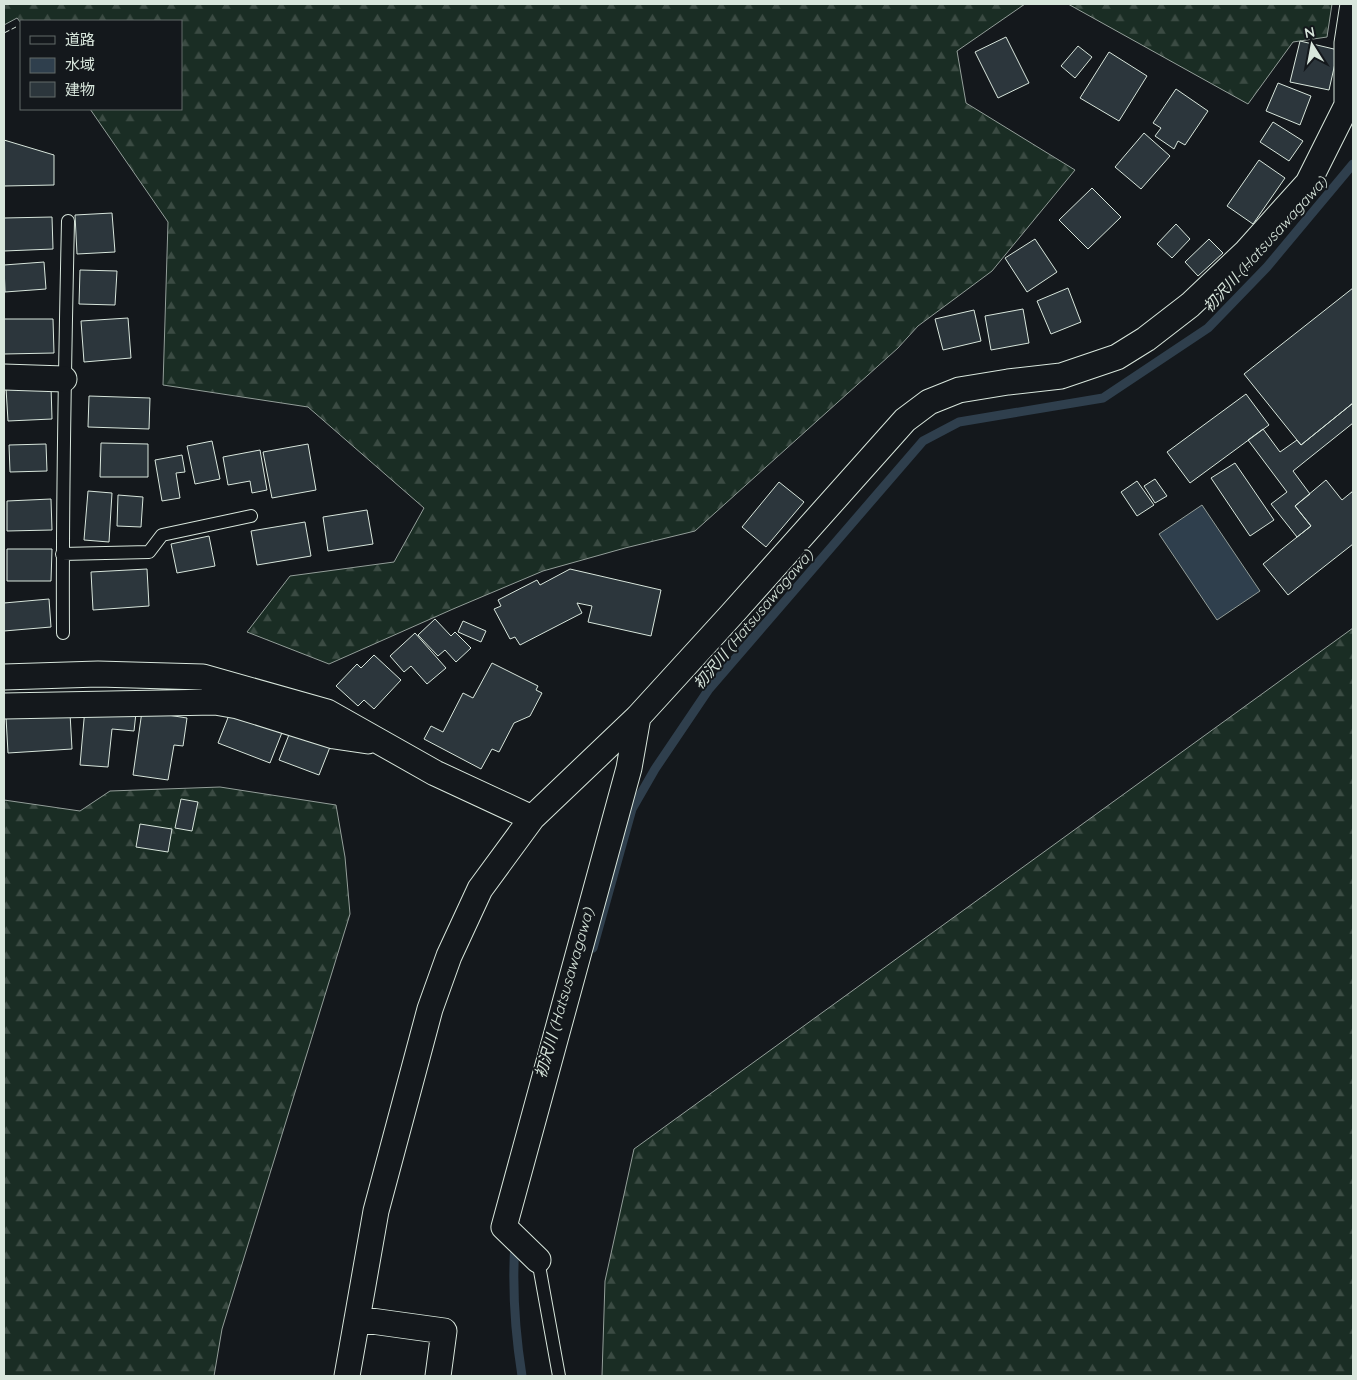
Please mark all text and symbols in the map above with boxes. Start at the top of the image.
legend [20,20,182,110]
north arrow [1287,20,1337,70]
text: N [1303,22,1316,42]
text: 道路 [65,30,95,49]
text: 水域 [65,55,95,74]
text: 建物 [65,80,95,99]
water label: 初沢川 (Hatsusawagawa) [1199,171,1332,316]
water label: 初沢川 (Hatsusawagawa) [689,544,818,693]
water label: 初沢川 (Hatsusawagawa) [531,904,598,1080]

